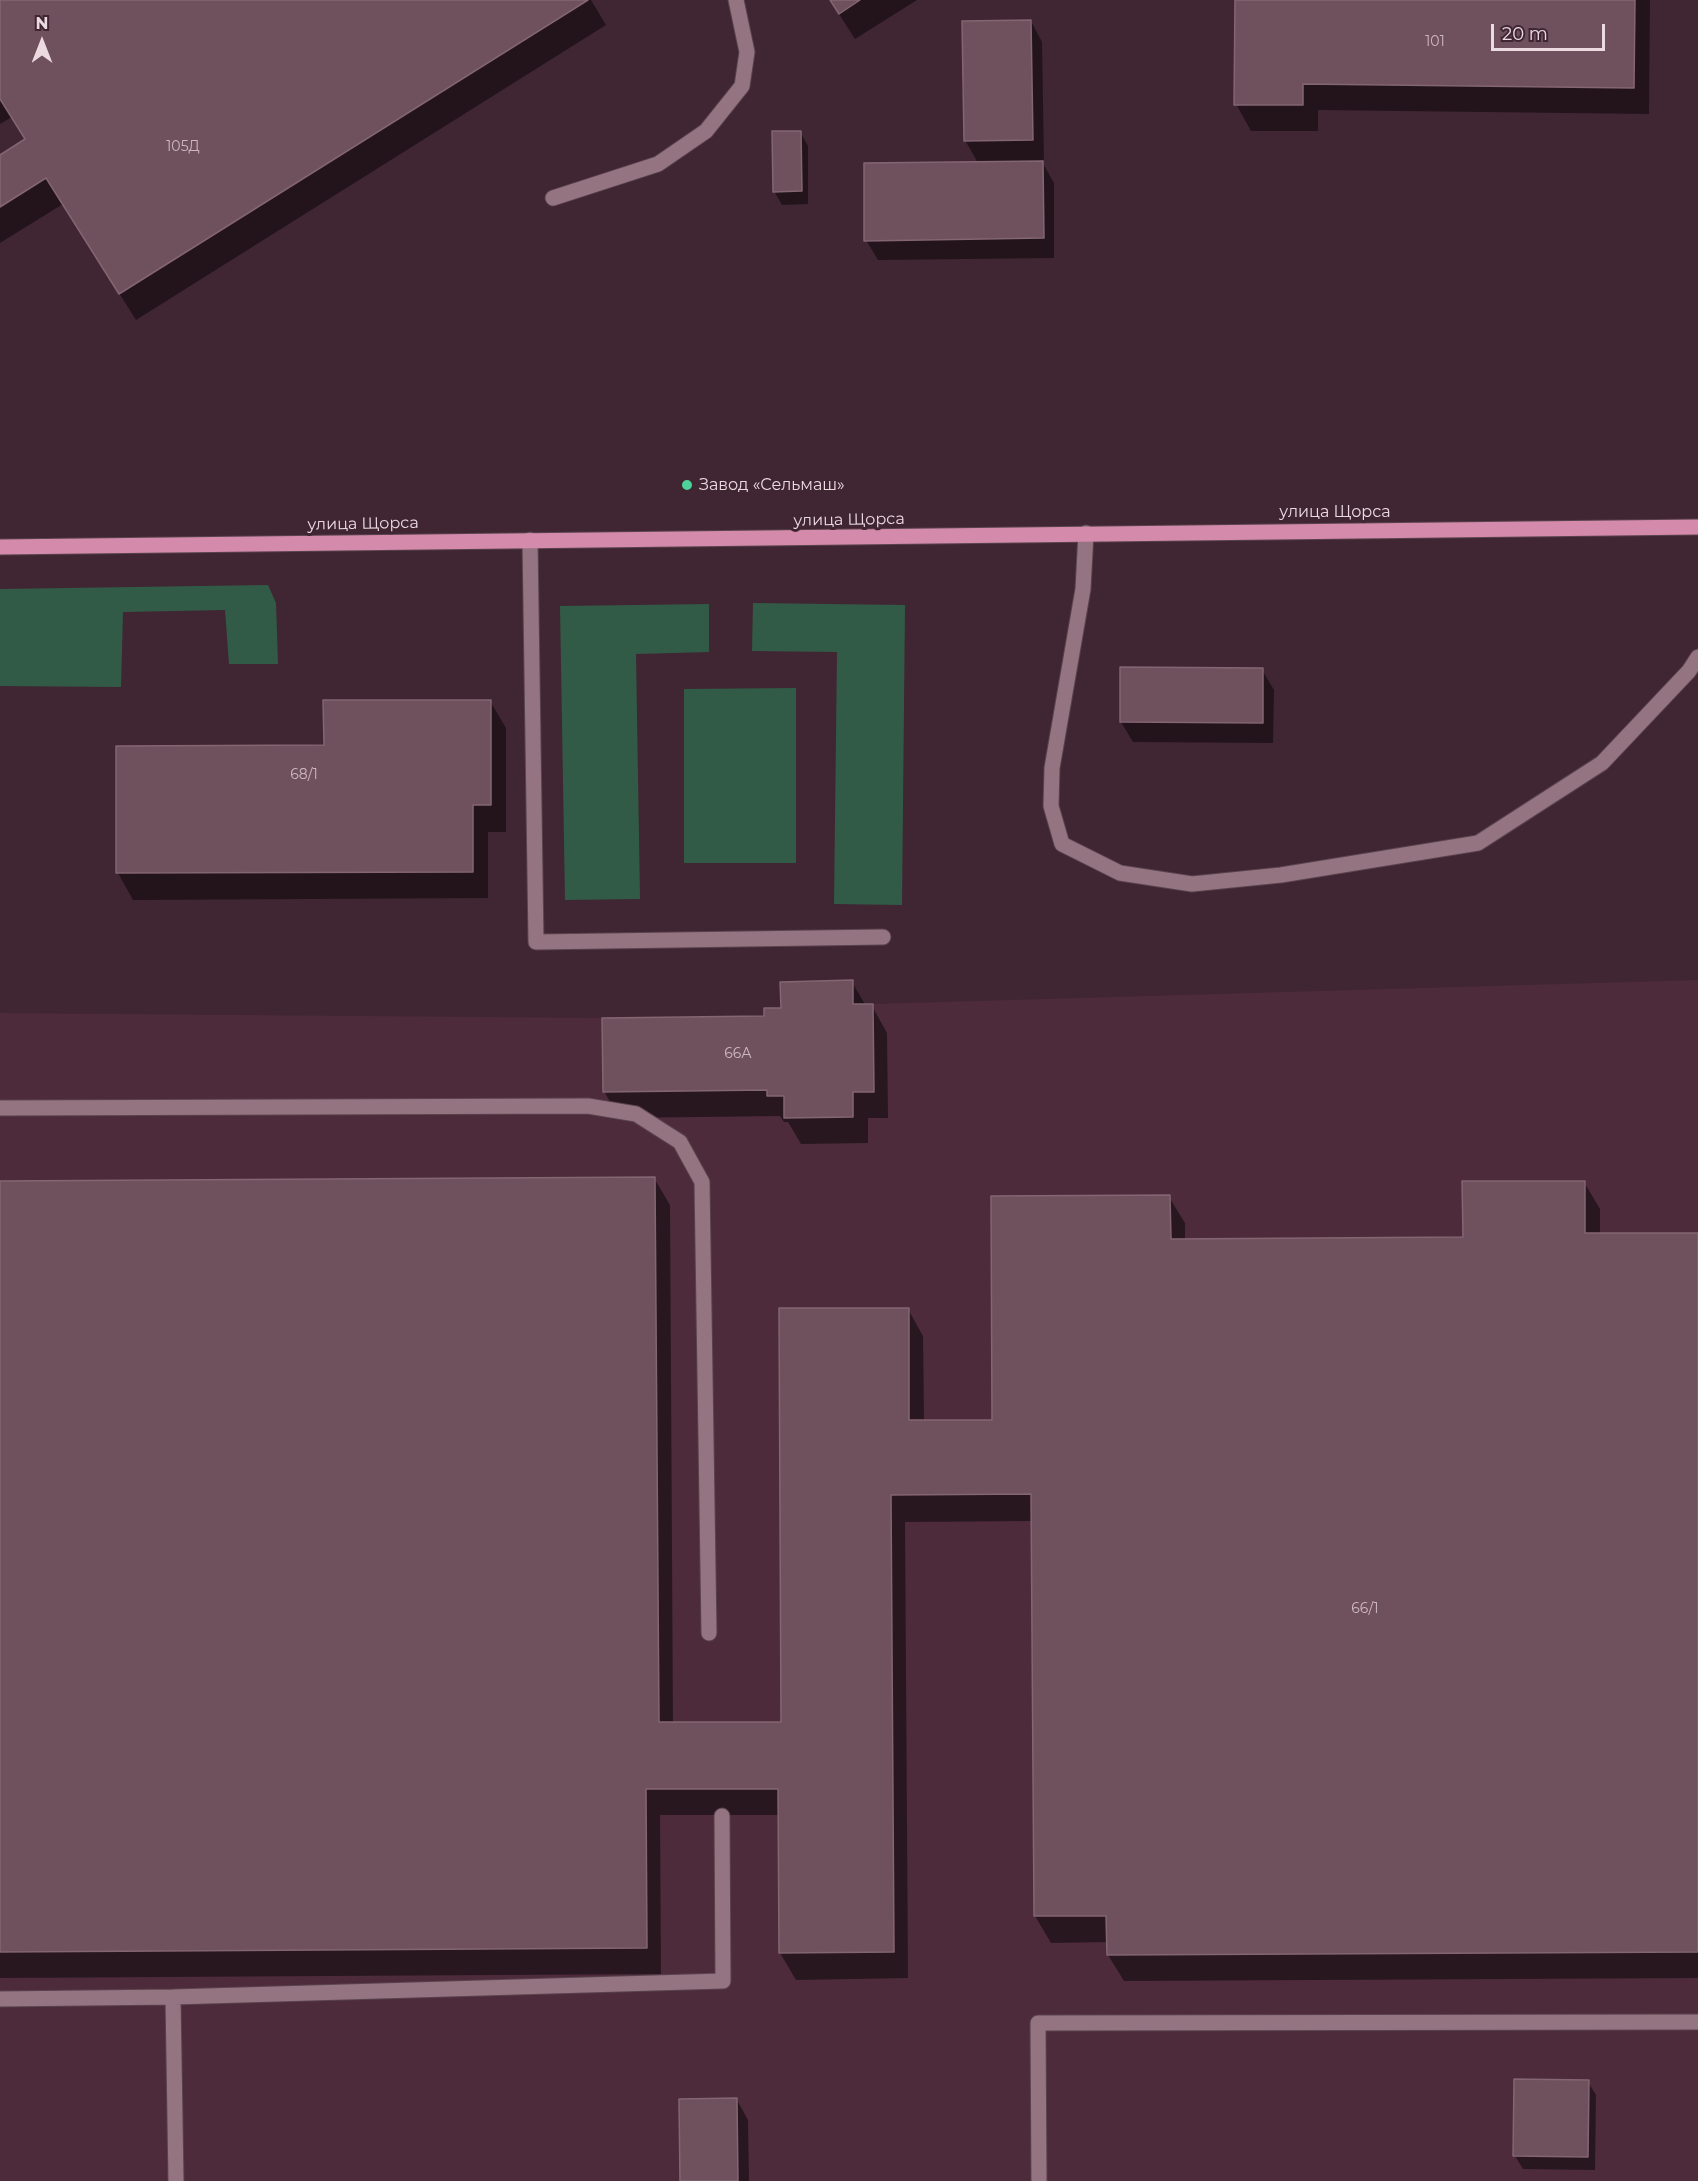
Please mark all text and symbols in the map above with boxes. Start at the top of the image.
north arrow [12,12,72,72]
scale bar [1494,12,1608,50]
text: N [36,14,48,33]
text: 20 m [1502,23,1548,45]
house number: 101 [1425,34,1445,50]
house number: 105Д [166,139,200,155]
place label: Завод «Сельмаш» [699,475,845,495]
marker: Завод «Сельмаш» [680,478,694,492]
street label: улица Щорса [1279,502,1391,522]
street label: улица Щорса [793,509,905,531]
street label: улица Щорса [307,513,419,535]
house number: 68/1 [290,767,318,783]
house number: 66А [724,1046,752,1062]
house number: 66/1 [1351,1601,1379,1617]

